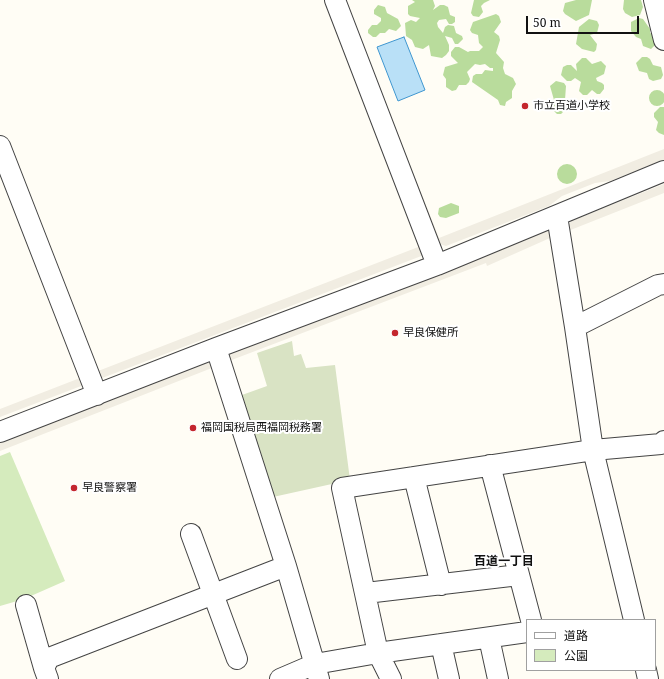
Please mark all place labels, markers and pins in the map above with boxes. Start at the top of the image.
place label: 市立百道小学校 [533,99,610,113]
marker: 市立百道小学校 [520,101,530,111]
place label: 早良保健所 [403,326,458,340]
marker: 早良保健所 [390,328,400,338]
place label: 福岡国税局西福岡税務署 [201,421,322,435]
marker: 福岡国税局西福岡税務署 [188,423,198,433]
place label: 早良警察署 [82,481,137,495]
marker: 早良警察署 [69,483,79,493]

